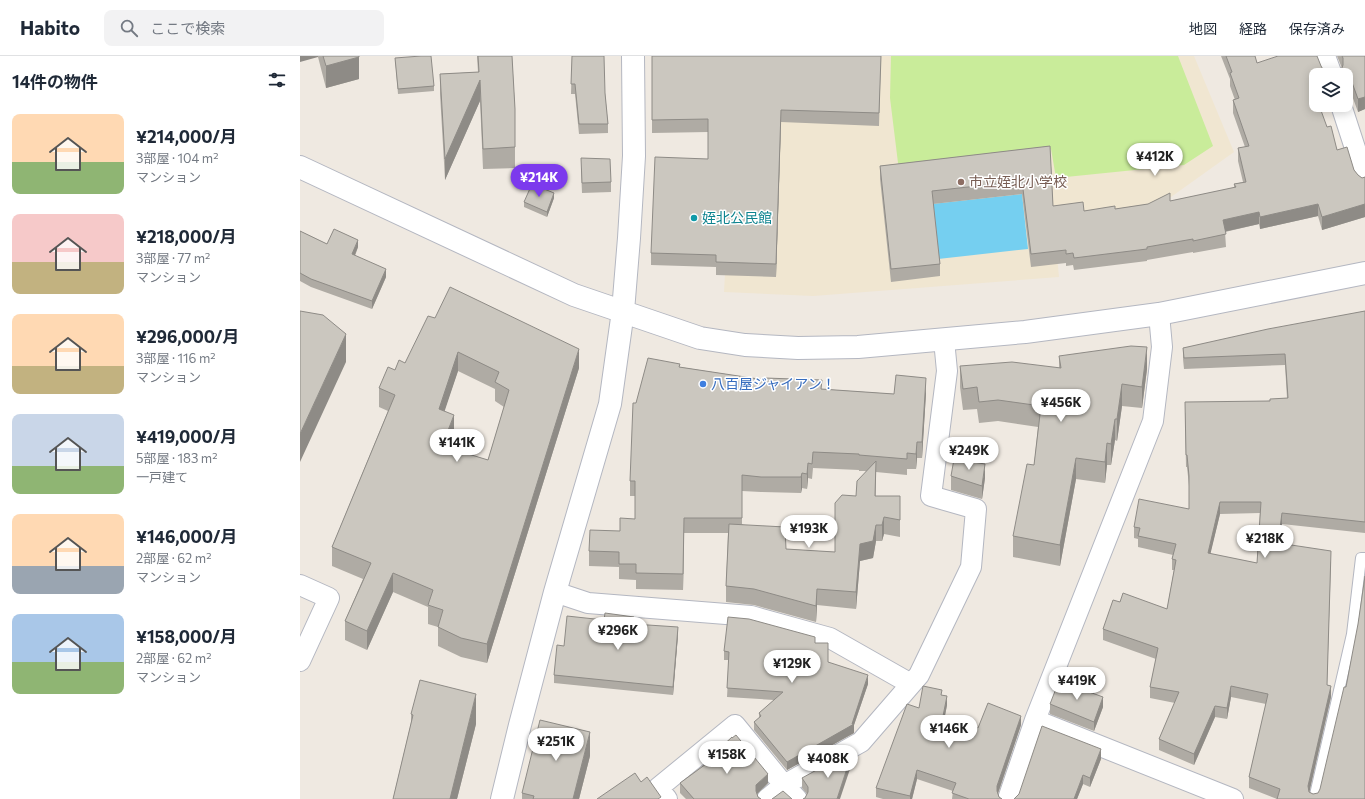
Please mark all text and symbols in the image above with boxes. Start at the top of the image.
search box [104,10,384,46]
text: Habito [20,16,80,39]
icon: search [118,17,140,39]
text: ここで検索 [150,19,225,37]
text: 地図 [1189,20,1217,37]
text: 経路 [1239,20,1267,37]
text: 保存済み [1289,20,1345,37]
map controls [1309,68,1353,112]
button: layers [1309,68,1353,112]
icon: filters [266,69,288,91]
text: 14件の物件 [12,71,98,92]
text: ¥214,000/月 [136,126,237,147]
icon: home [44,130,92,178]
pin: ¥412K [1127,143,1183,177]
text: ¥412K [1136,148,1174,164]
text: 3部屋 · 104 m² [136,150,218,166]
pin: ¥214K [511,164,567,198]
text: マンション [136,169,201,185]
text: ¥214K [520,169,558,185]
place label: 市立姪北小学校 [969,173,1067,190]
marker: 市立姪北小学校 [956,177,966,187]
place label: 姪北公民館 [702,209,772,226]
marker: 姪北公民館 [689,213,699,223]
text: ¥218,000/月 [136,226,237,247]
icon: home [44,230,92,278]
text: 3部屋 · 77 m² [136,250,210,266]
text: マンション [136,269,201,285]
text: ¥296,000/月 [136,326,240,347]
icon: home [44,330,92,378]
text: 3部屋 · 116 m² [136,350,216,366]
text: マンション [136,369,201,385]
place label: 八百屋ジャイアン！ [711,375,836,392]
marker: 八百屋ジャイアン！ [698,379,708,389]
pin: ¥456K [1033,389,1089,423]
text: ¥456K [1040,394,1082,410]
text: ¥419,000/月 [136,426,237,447]
pin: ¥141K [429,429,485,463]
icon: home [44,430,92,478]
text: ¥141K [439,434,475,450]
pin: ¥249K [941,437,997,471]
text: ¥249K [949,442,989,458]
text: 5部屋 · 183 m² [136,450,217,466]
text: 一戸建て [136,469,188,485]
pin: ¥193K [781,515,837,549]
text: ¥193K [790,520,828,536]
pin: ¥218K [1237,525,1293,559]
text: ¥146,000/月 [136,526,238,547]
icon: home [44,530,92,578]
text: ¥218K [1246,530,1284,546]
text: 2部屋 · 62 m² [136,550,211,566]
text: マンション [136,569,201,585]
pin: ¥296K [590,617,646,651]
text: ¥296K [598,622,638,638]
text: ¥158,000/月 [136,626,237,647]
icon: home [44,630,92,678]
text: 2部屋 · 62 m² [136,650,211,666]
pin: ¥129K [764,650,820,684]
text: ¥129K [773,655,811,671]
pin: ¥419K [1049,667,1105,701]
text: マンション [136,669,201,685]
text: ¥419K [1057,672,1097,688]
pin: ¥146K [921,715,977,749]
text: ¥146K [929,720,969,736]
pin: ¥251K [528,728,584,762]
text: ¥251K [537,733,575,749]
pin: ¥158K [699,741,755,775]
pin: ¥408K [800,745,856,779]
text: ¥158K [708,746,746,762]
text: ¥408K [807,750,849,766]

